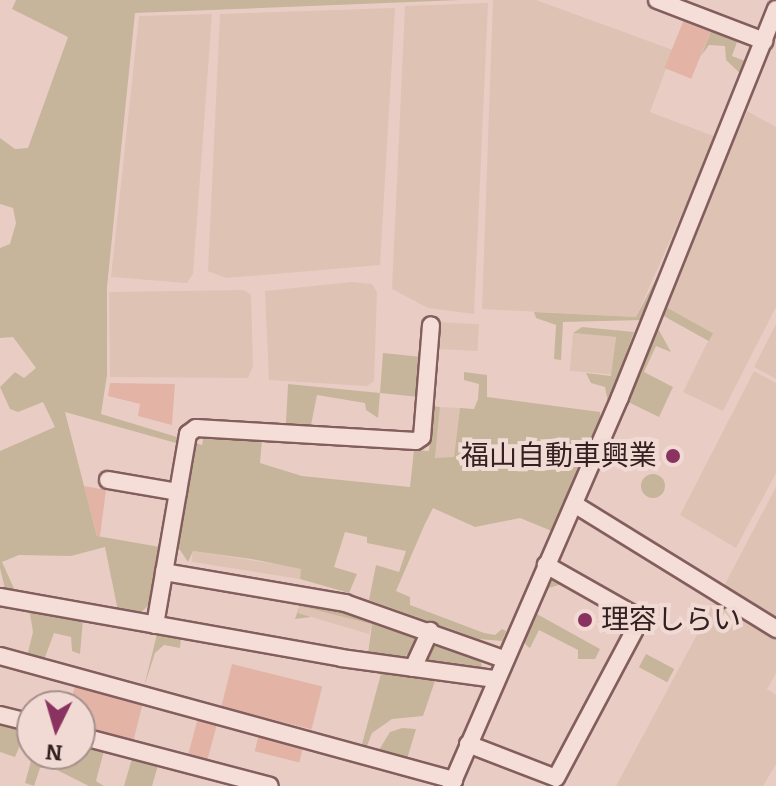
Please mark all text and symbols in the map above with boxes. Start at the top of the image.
place label: 福山自動車興業 [461,439,657,473]
marker: 福山自動車興業 [664,447,682,465]
place label: 理容しらい [601,603,741,637]
marker: 理容しらい [576,611,594,629]
north arrow [16,690,96,770]
text: N [44,738,64,767]

